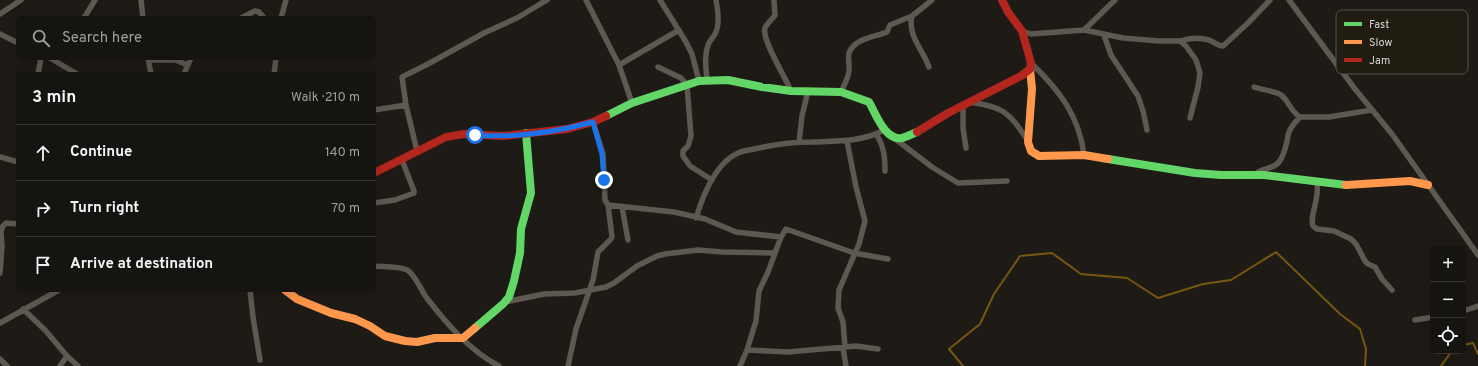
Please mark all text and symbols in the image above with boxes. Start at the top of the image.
legend [1336,10,1468,74]
search box [16,16,376,60]
text: Fast [1369,18,1389,32]
icon: search [30,27,52,49]
text: Search here [62,29,142,48]
text: Slow [1369,36,1392,50]
text: Jam [1369,54,1390,68]
text: 3 min [32,87,76,109]
text: Walk · 210 m [291,90,360,106]
route start [466,126,484,144]
icon: ahead [32,142,54,164]
text: Continue [70,143,132,162]
text: 140 m [325,145,360,161]
route end [595,171,613,189]
icon: right [32,198,54,220]
text: Turn right [70,199,139,218]
text: 70 m [331,201,360,217]
map controls [1430,246,1466,354]
button: + [1430,246,1466,282]
icon: arrive [32,254,54,276]
text: Arrive at destination [70,255,213,274]
button: − [1430,282,1466,318]
button: locate [1430,318,1466,354]

